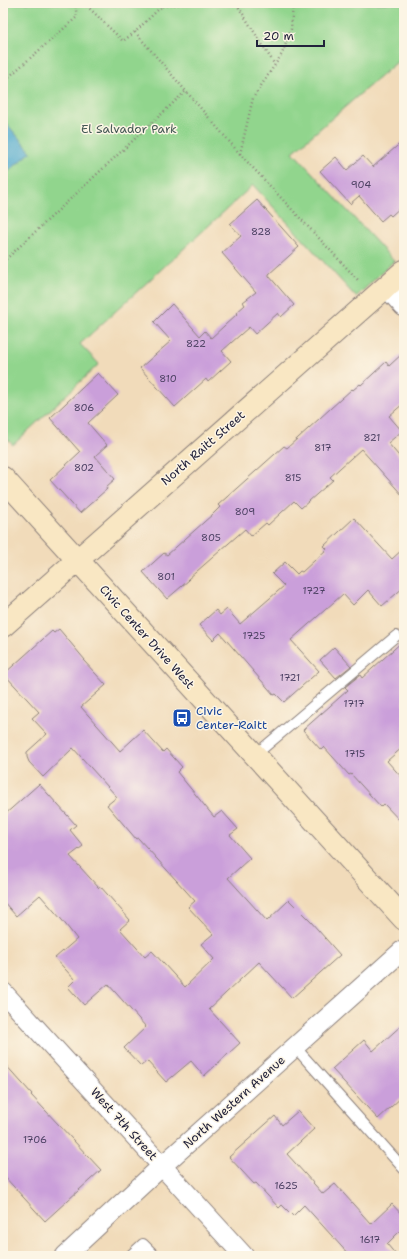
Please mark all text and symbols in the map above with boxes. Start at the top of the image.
scale bar [257,22,324,48]
text: 20 m [263,28,294,44]
park label: El Salvador Park [81,121,177,137]
house number: 904 [351,178,371,191]
house number: 828 [251,225,271,238]
house number: 822 [186,337,206,350]
house number: 810 [159,372,177,385]
house number: 806 [74,401,94,414]
street label: North Raitt Street [158,407,248,489]
house number: 821 [363,431,381,444]
house number: 817 [314,441,332,454]
house number: 802 [74,461,94,474]
house number: 815 [285,471,301,484]
house number: 809 [235,505,255,518]
house number: 805 [201,531,221,544]
house number: 801 [157,570,175,583]
street label: Civic Center Drive West [96,582,198,692]
house number: 1727 [302,584,326,597]
house number: 1725 [243,629,265,642]
house number: 1721 [280,671,300,684]
house number: 1717 [344,697,364,710]
place label: Civic Center-Raitt [196,703,267,733]
bus stop icon: Civic Center-Raitt [171,707,193,729]
house number: 1715 [345,747,365,760]
street label: North Western Avenue [180,1052,289,1152]
street label: West 7th Street [87,1084,161,1164]
house number: 1706 [23,1133,47,1146]
house number: 1625 [274,1179,298,1192]
house number: 1617 [360,1233,380,1246]

